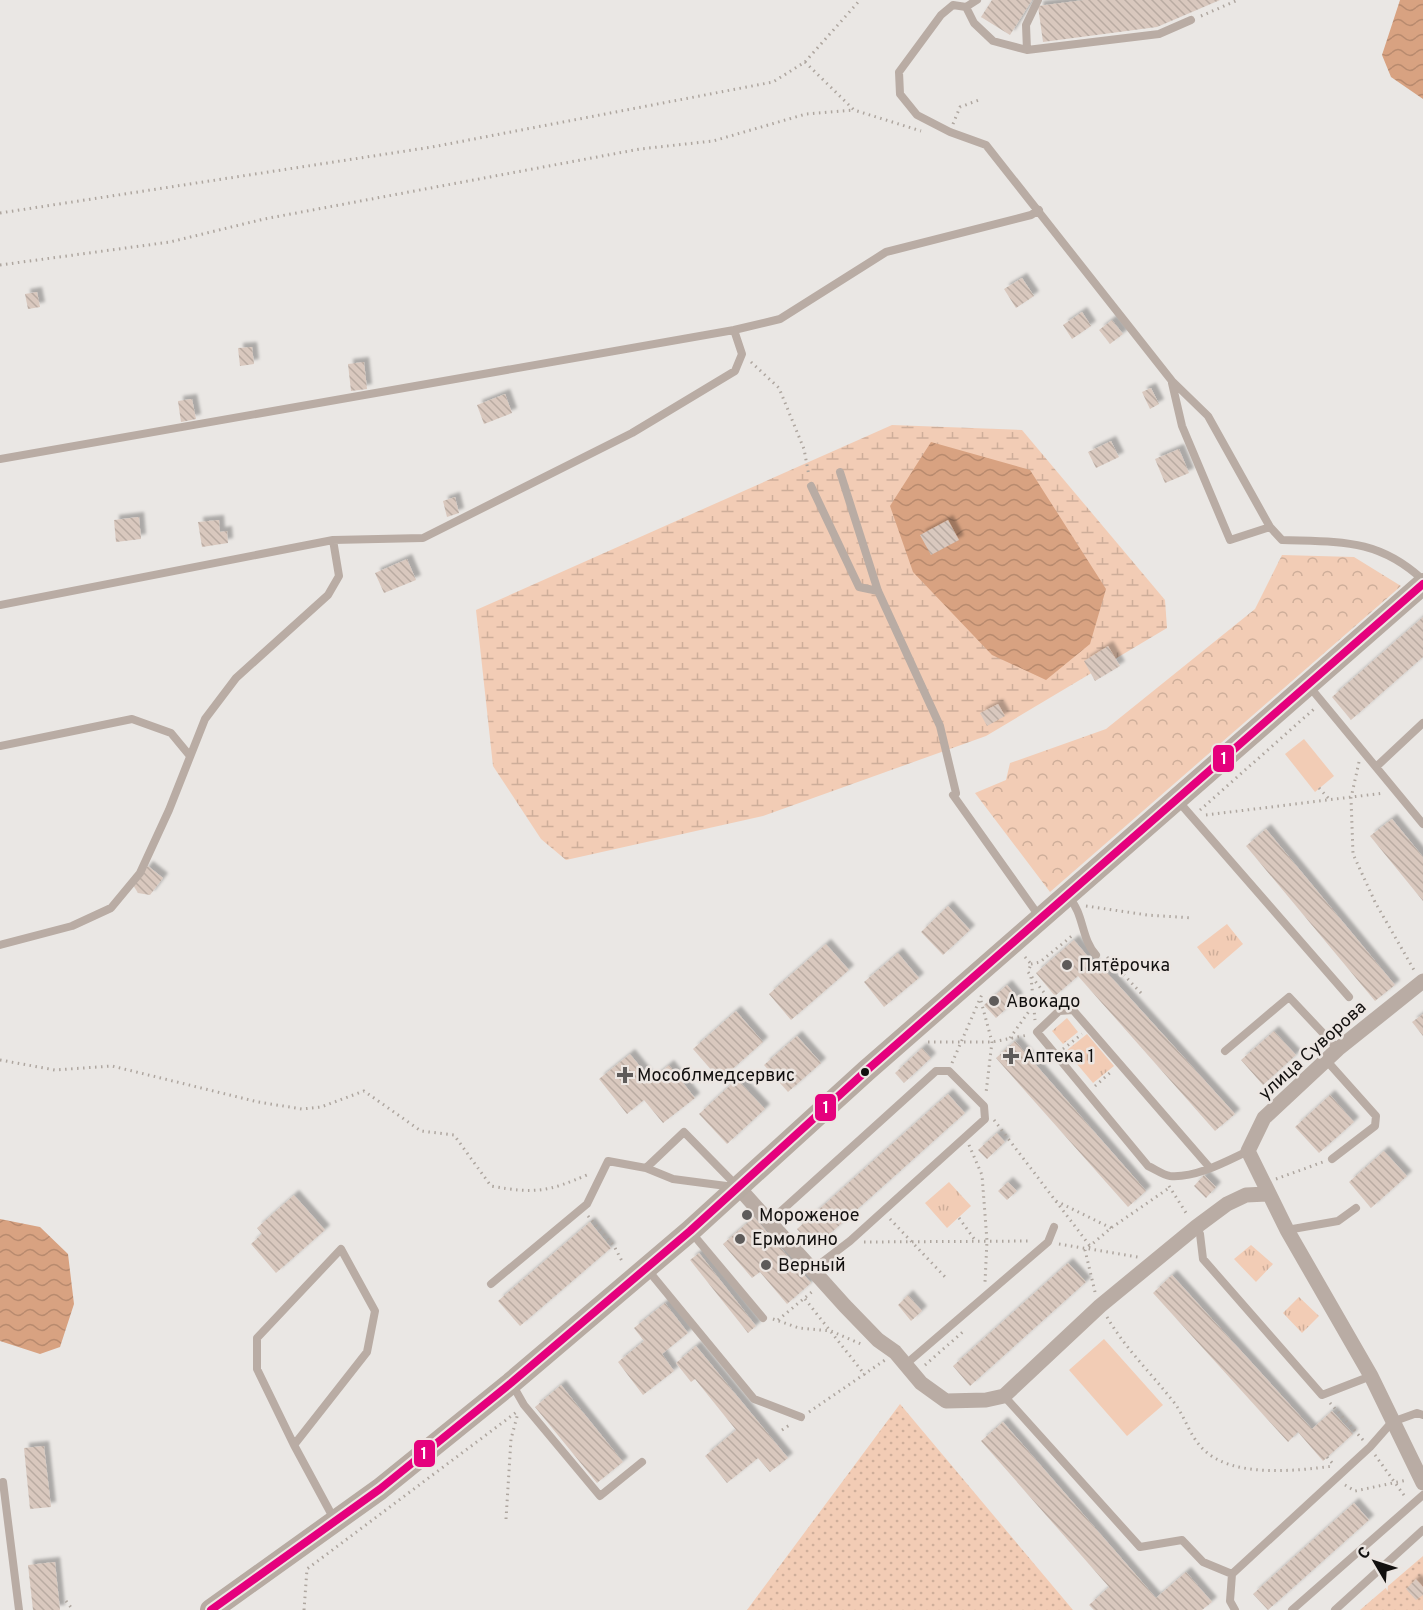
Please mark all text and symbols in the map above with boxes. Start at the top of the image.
line badge: 1 [1212,744,1235,773]
text: 1 [1221,750,1227,770]
place label: Пятёрочка [1079,955,1170,978]
marker: Пятёрочка [1060,958,1074,972]
place label: Авокадо [1006,991,1080,1014]
marker: Авокадо [987,994,1001,1008]
street label: улица Суворова [1254,997,1372,1106]
place label: Аптека 1 [1023,1046,1095,1069]
marker: Аптека 1 [1004,1049,1018,1063]
place label: Мособлмедсервис [637,1065,795,1088]
unlabelled marker [859,1066,871,1078]
marker: Мособлмедсервис [618,1068,632,1082]
line badge: 1 [814,1093,837,1122]
text: 1 [823,1099,829,1119]
place label: Мороженое [759,1205,859,1228]
marker: Мороженое [740,1208,754,1222]
place label: Ермолино [752,1229,838,1252]
marker: Ермолино [733,1232,747,1246]
place label: Верный [778,1255,846,1278]
marker: Верный [759,1258,773,1272]
line badge: 1 [413,1439,436,1468]
text: 1 [421,1445,427,1465]
north arrow [1345,1532,1405,1592]
text: С [1354,1544,1376,1564]

